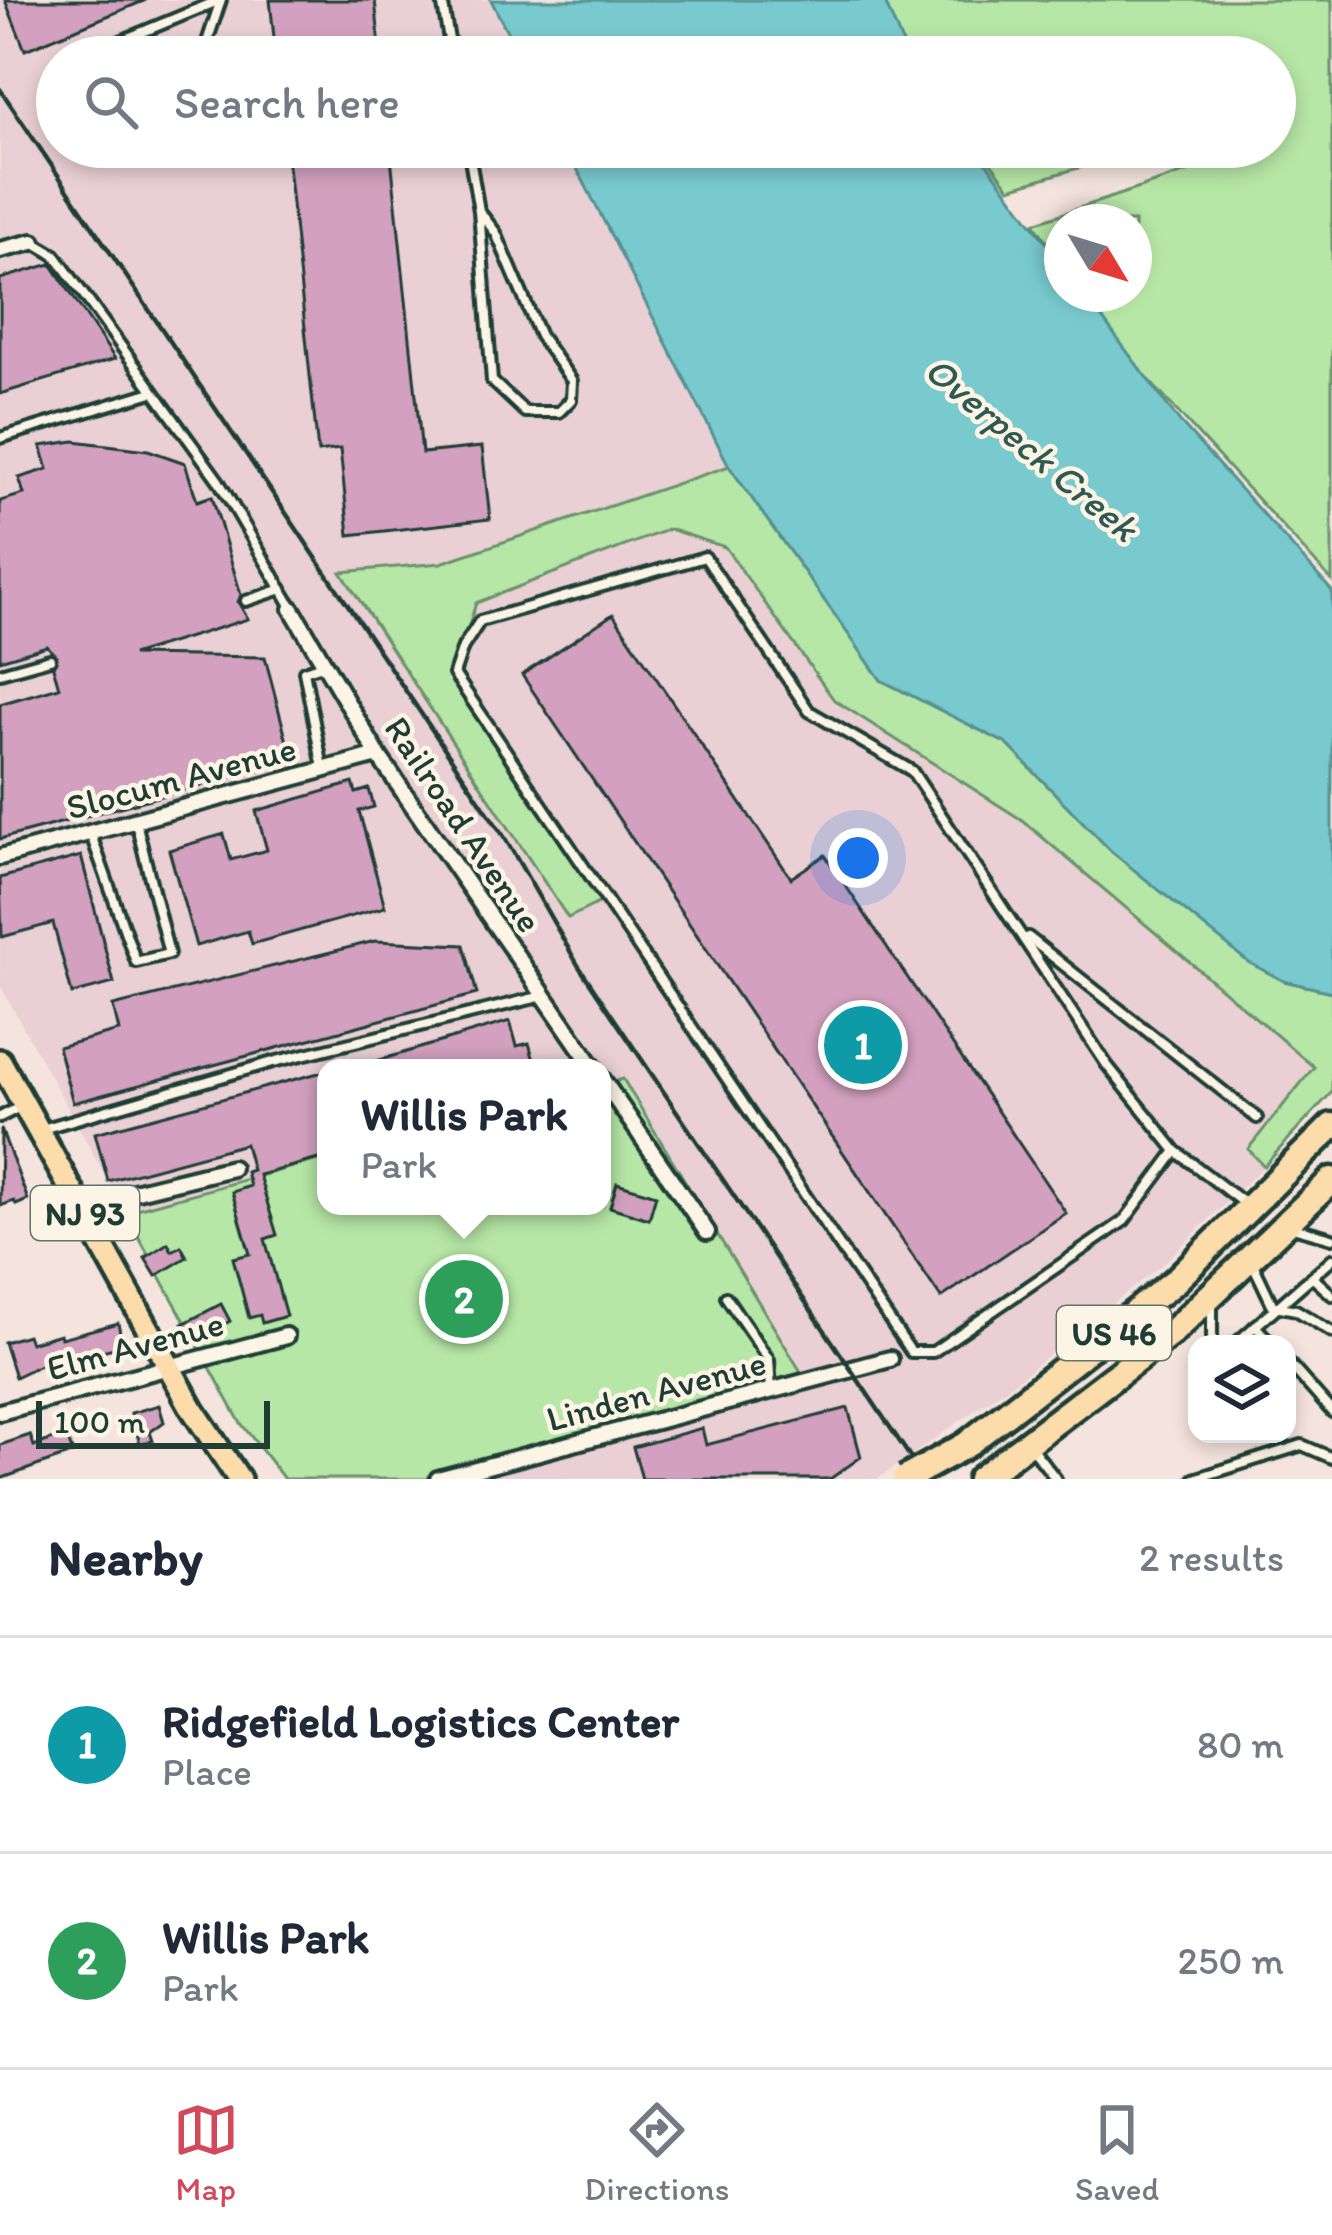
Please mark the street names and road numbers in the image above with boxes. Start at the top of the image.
street label: Railroad Avenue [376,708,552,940]
street label: Slocum Avenue [62,726,301,829]
road number: NJ 93 [31,1186,139,1240]
street label: Elm Avenue [42,1301,228,1390]
road number: US 46 [1057,1306,1171,1360]
street label: Linden Avenue [542,1341,771,1440]

